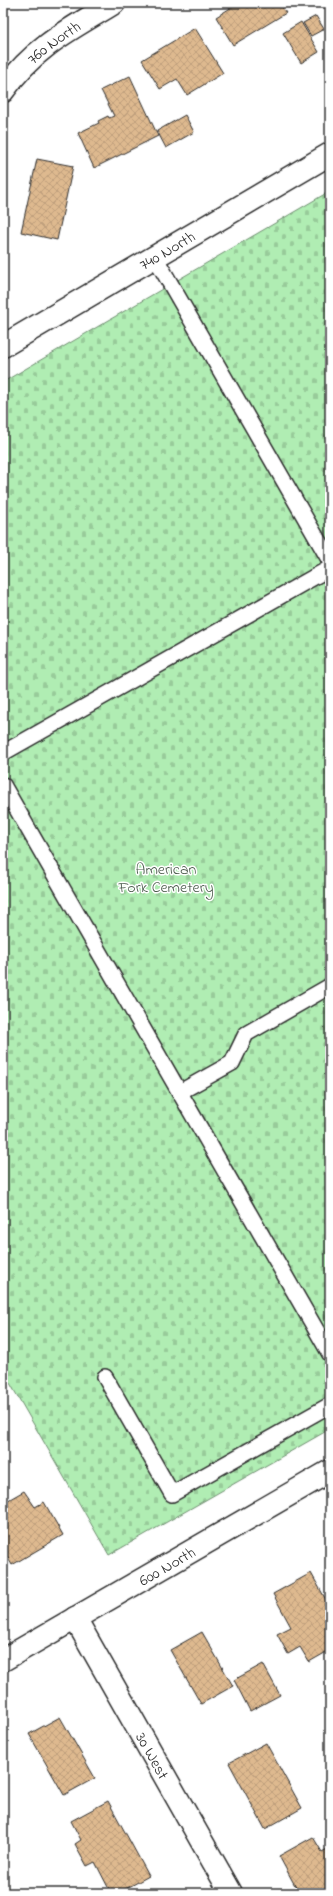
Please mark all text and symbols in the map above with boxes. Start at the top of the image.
street label: 760 North [22,15,86,71]
street label: 740 North [135,226,200,277]
park label: American Fork Cemetery [117,858,214,900]
street label: 600 North [135,1541,200,1593]
street label: 30 West [128,1728,174,1785]

